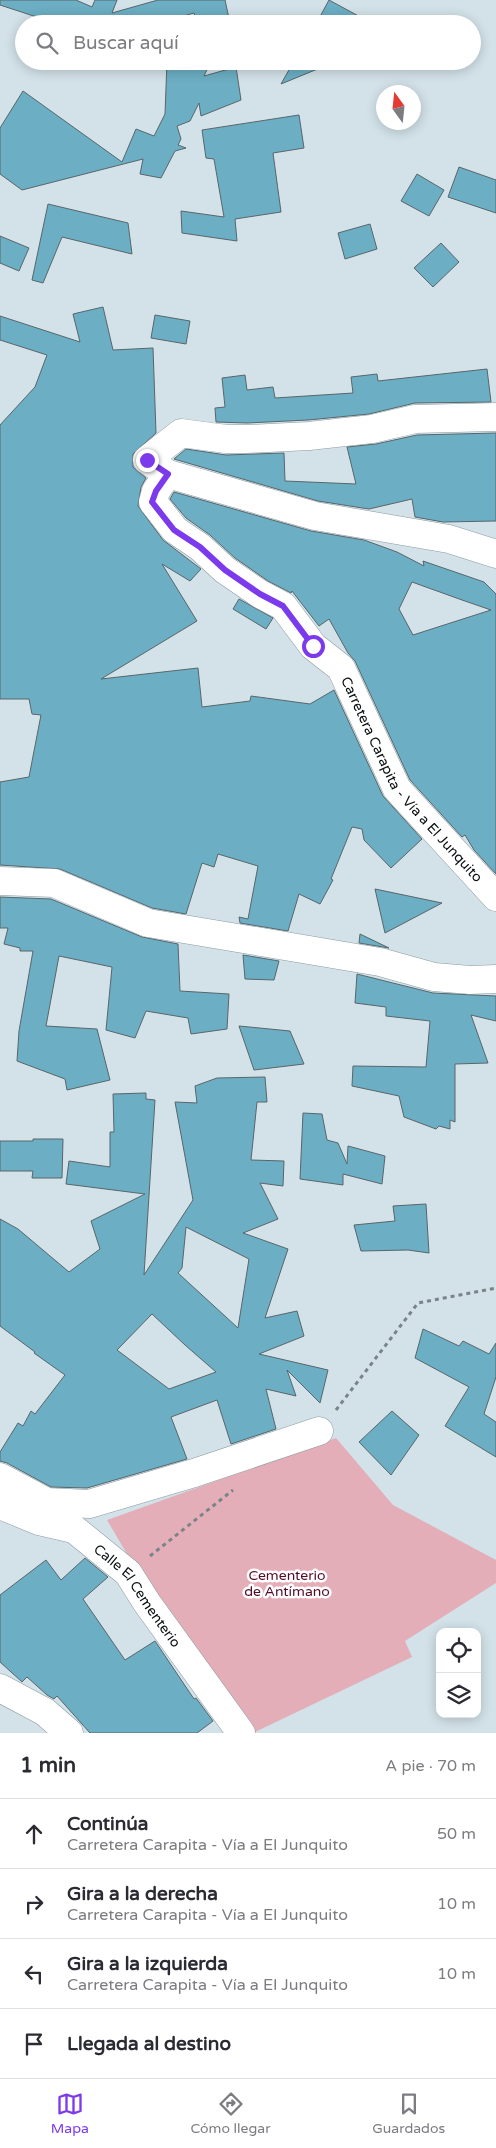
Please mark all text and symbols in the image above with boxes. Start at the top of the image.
search box [15,15,481,70]
icon: search [33,29,61,57]
text: Buscar aquí [73,32,179,54]
north arrow [376,85,421,130]
route end [136,449,159,472]
route start [302,635,325,658]
street label: Carretera Carapita - Vía a El Junquito [337,674,486,886]
street label: Calle El Cementerio [90,1541,184,1651]
park label: Cementerio de Antímano [244,1567,330,1600]
map controls [436,1628,481,1718]
button: locate [436,1628,481,1673]
button: layers [436,1673,481,1718]
text: 1 min [20,1753,76,1778]
text: A pie · 70 m [385,1756,476,1776]
text: Continúa [67,1813,149,1835]
icon: ahead [20,1820,48,1848]
text: 50 m [437,1824,476,1844]
text: Carretera Carapita - Vía a El Junquito [67,1835,348,1855]
text: Gira a la derecha [67,1883,218,1905]
icon: right [20,1890,48,1918]
text: 10 m [437,1894,476,1914]
text: Carretera Carapita - Vía a El Junquito [67,1905,348,1925]
text: Gira a la izquierda [67,1953,228,1975]
icon: left [20,1960,48,1988]
text: 10 m [437,1964,476,1984]
text: Carretera Carapita - Vía a El Junquito [67,1975,348,1995]
icon: arrive [20,2030,48,2058]
text: Llegada al destino [67,2033,231,2055]
tab: Mapa [51,2090,89,2137]
tab: Cómo llegar [191,2090,271,2137]
tab: Guardados [372,2090,445,2137]

